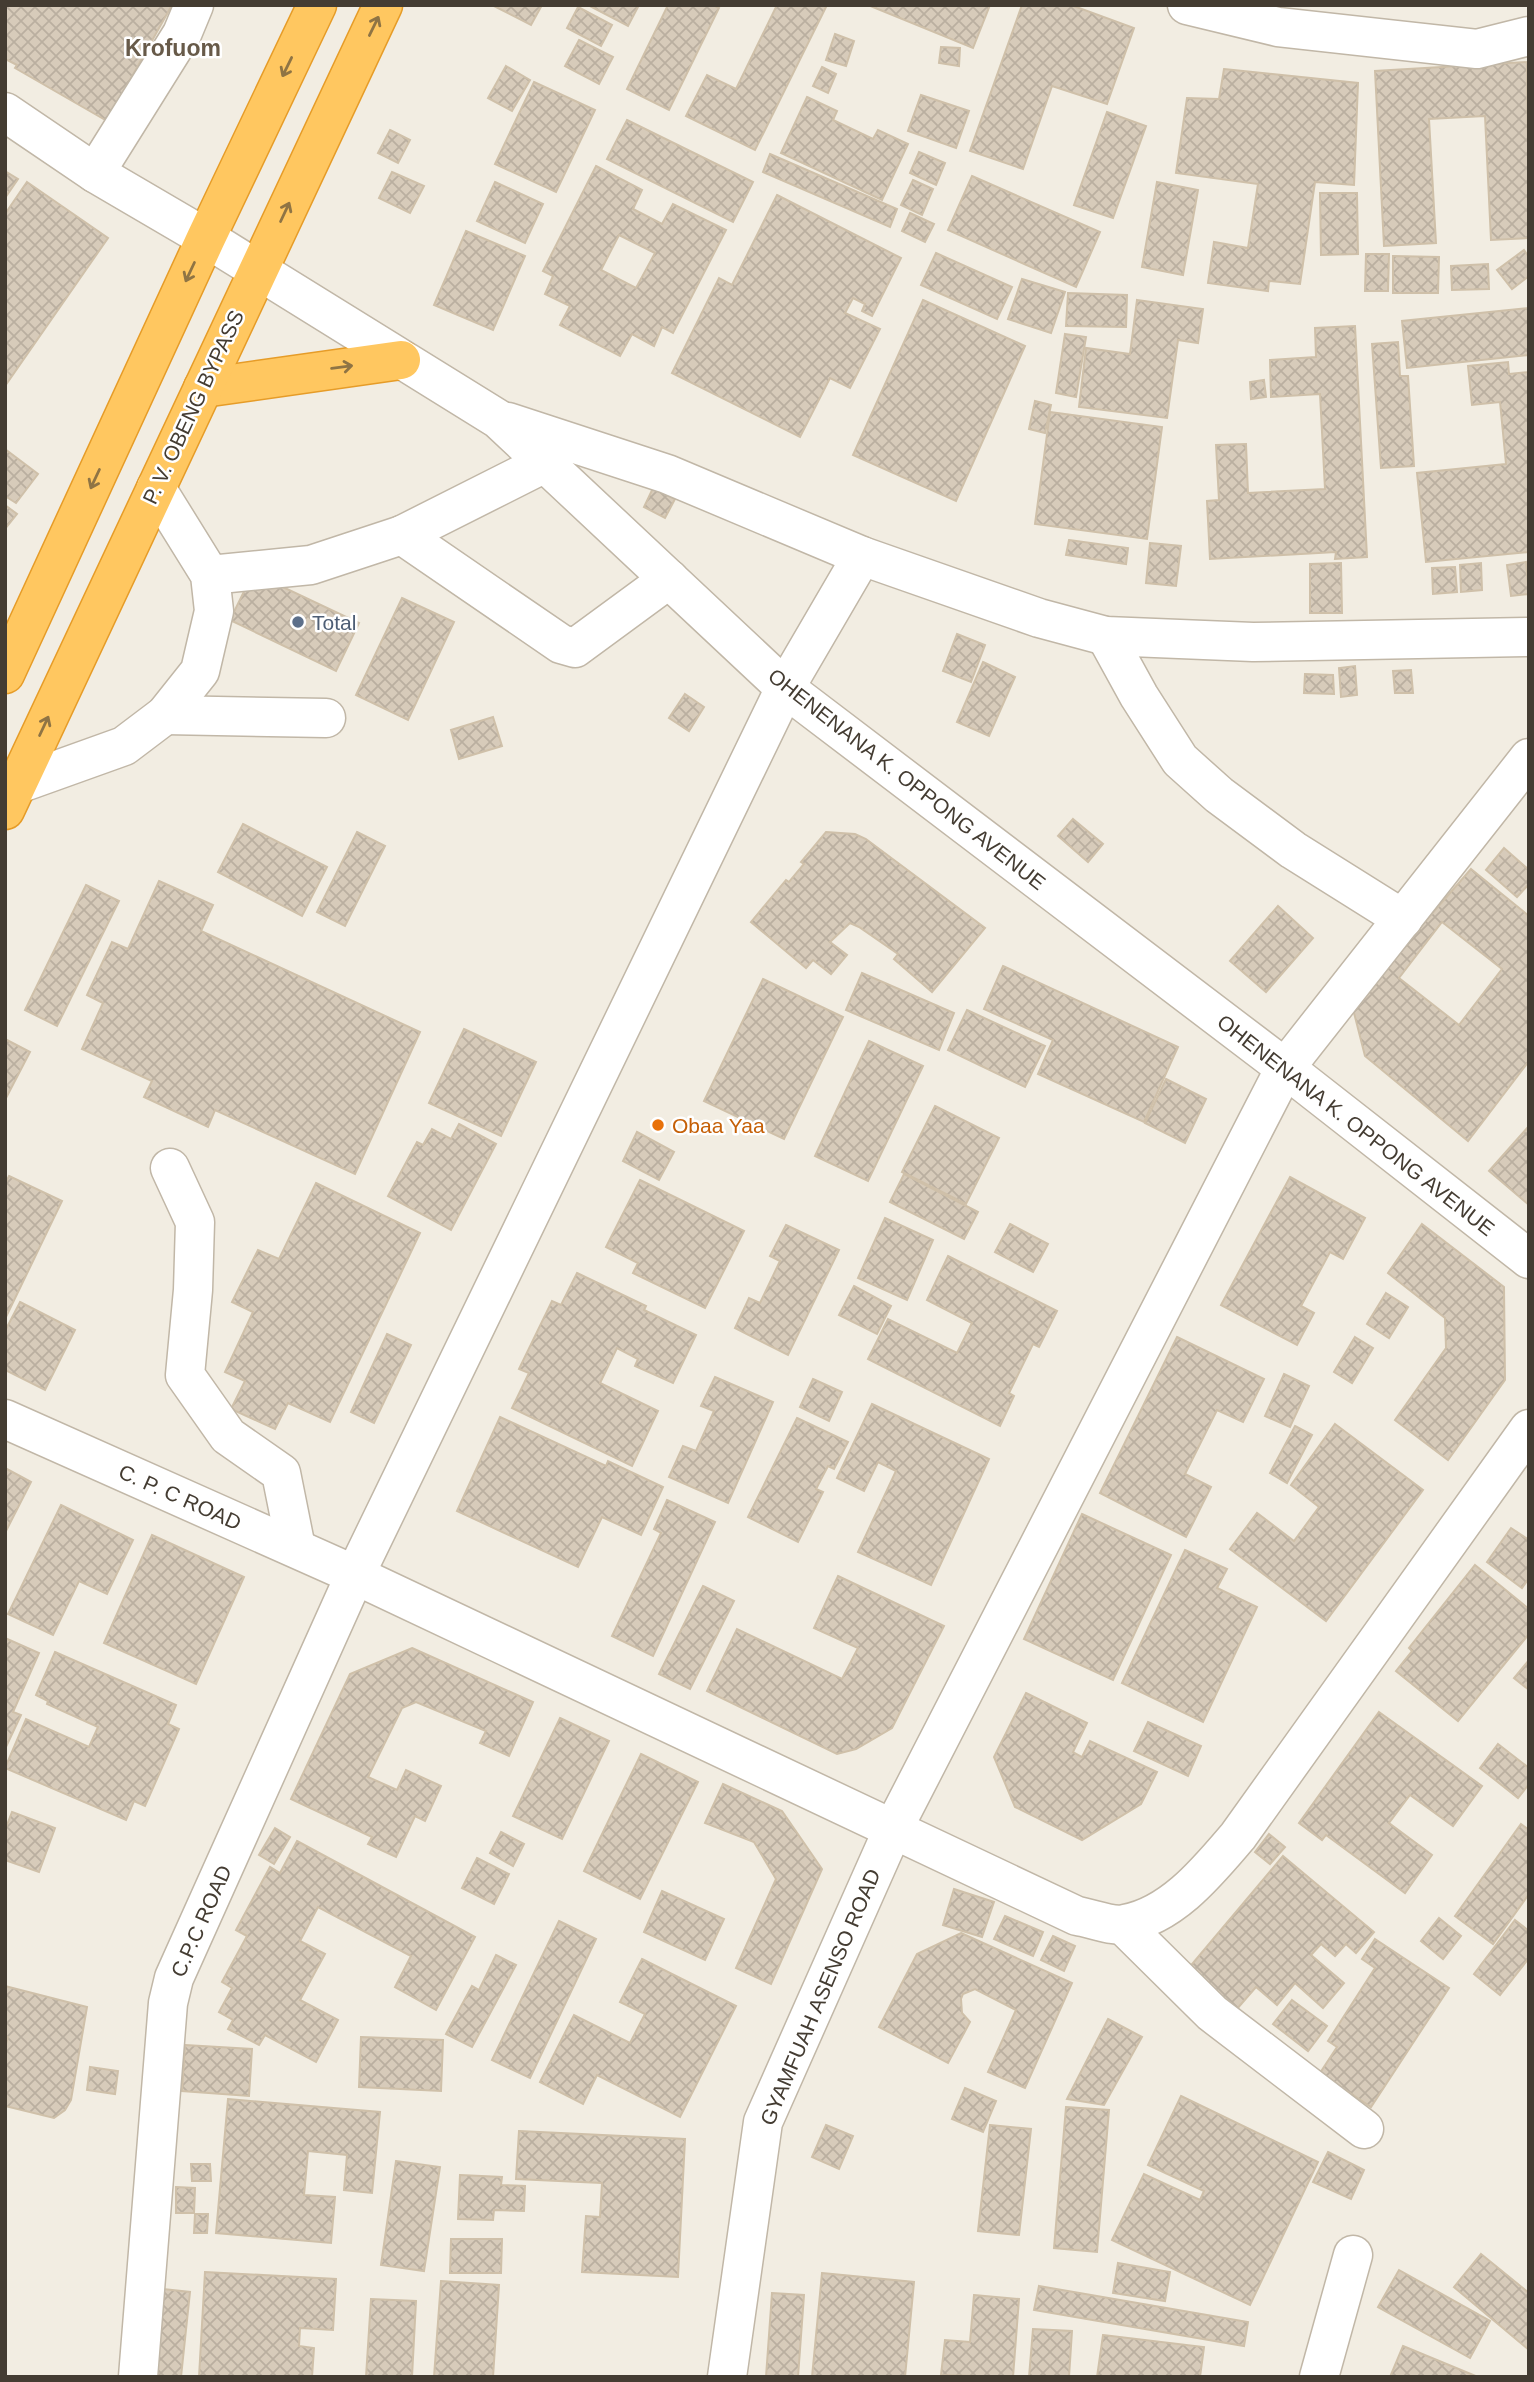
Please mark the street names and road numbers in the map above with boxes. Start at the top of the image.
street label: P. V. OBENG BYPASS [138,307,248,507]
street label: OHENENANA K. OPPONG AVENUE [764,664,1050,894]
street label: OHENENANA K. OPPONG AVENUE [1213,1010,1499,1240]
street label: C. P. C ROAD [115,1460,245,1534]
street label: C.P.C ROAD [166,1862,236,1980]
street label: GYAMFUAH ASENSO ROAD [755,1865,885,2129]

